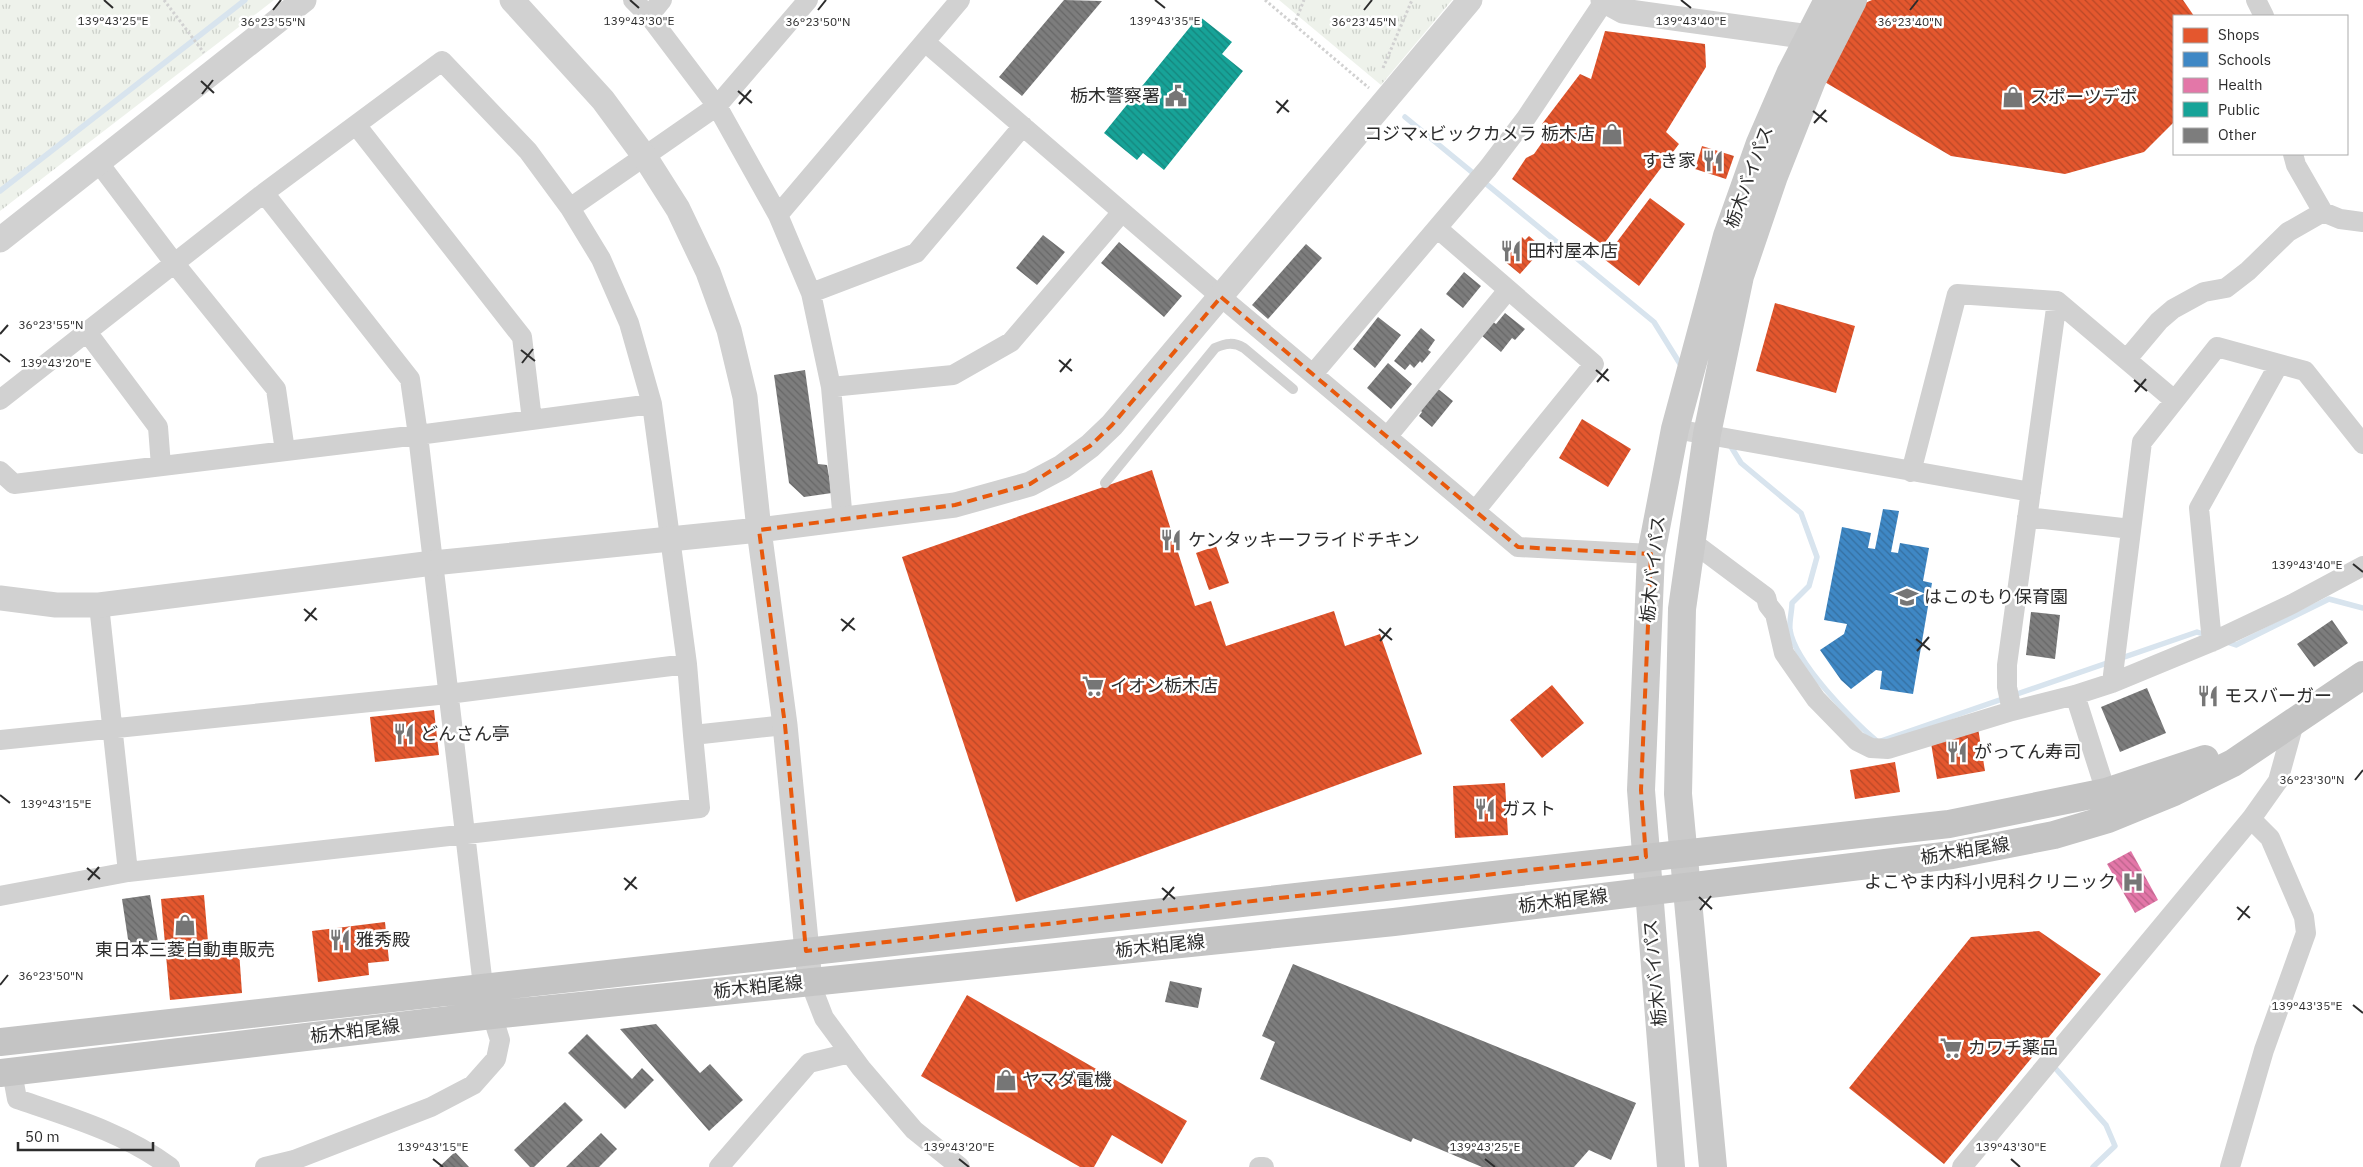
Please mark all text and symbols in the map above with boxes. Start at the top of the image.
text: 139°43'25"E [78,13,148,28]
text: 139°43'30"E [604,13,674,28]
text: 139°43'35"E [1130,13,1200,28]
text: 139°43'40"E [1656,13,1726,28]
text: 36°23'55"N [240,14,306,29]
text: 36°23'50"N [785,14,851,29]
text: 36°23'45"N [1331,14,1397,29]
text: 36°23'40"N [1877,14,1943,29]
legend [2173,15,2348,155]
text: Shops [2218,25,2260,44]
text: Schools [2218,50,2271,69]
text: Health [2218,75,2263,94]
public building icon: 栃木警察署 [1163,83,1189,109]
place label: 栃木警察署 [1070,84,1160,107]
shop icon: スポーツデポ [2000,84,2026,110]
place label: スポーツデポ [2030,85,2138,108]
text: Public [2218,100,2260,119]
shop icon: コジマ×ビックカメラ 栃木店 [1599,121,1625,147]
place label: コジマ×ビックカメラ 栃木店 [1364,122,1595,145]
street label: 栃木バイパス [1719,122,1778,231]
text: Other [2218,125,2257,144]
restaurant icon: すき家 [1700,148,1726,174]
place label: すき家 [1642,149,1696,172]
restaurant icon: 田村屋本店 [1498,238,1524,264]
place label: 田村屋本店 [1528,239,1618,262]
text: 36°23'55"N [18,317,84,332]
text: 139°43'20"E [21,355,91,370]
street label: 栃木バイパス [1635,514,1670,624]
restaurant icon: ケンタッキーフライドチキン [1158,527,1184,553]
place label: ケンタッキーフライドチキン [1188,528,1420,551]
text: 139°43'40"E [2272,557,2342,572]
school or university icon: はこのもり保育園 [1894,584,1920,610]
place label: はこのもり保育園 [1924,585,2068,608]
supermarket icon: イオン栃木店 [1080,673,1106,699]
place label: イオン栃木店 [1110,674,1218,697]
restaurant icon: モスバーガー [2195,683,2221,709]
place label: モスバーガー [2224,684,2332,707]
restaurant icon: どんさん亭 [391,721,417,747]
place label: どんさん亭 [420,722,510,745]
restaurant icon: がってん寿司 [1944,739,1970,765]
place label: がってん寿司 [1974,740,2081,763]
text: 36°23'30"N [2279,772,2345,787]
text: 139°43'15"E [21,796,91,811]
restaurant icon: ガスト [1472,796,1498,822]
place label: ガスト [1502,797,1556,820]
street label: 栃木粕尾線 [1919,832,2011,869]
hospital icon: よこやま内科小児科クリニック [2120,869,2146,895]
place label: よこやま内科小児科クリニック [1864,870,2116,893]
street label: 栃木粕尾線 [1517,884,1609,917]
shop icon: 東日本三菱自動車販売 [172,912,198,938]
street label: 栃木バイパス [1638,918,1671,1028]
restaurant icon: 雅秀殿 [327,927,353,953]
place label: 雅秀殿 [356,928,410,951]
street label: 栃木粕尾線 [1114,929,1206,962]
place label: 東日本三菱自動車販売 [95,938,275,961]
text: 36°23'50"N [18,968,84,983]
street label: 栃木粕尾線 [712,970,804,1003]
text: 139°43'35"E [2272,998,2342,1013]
street label: 栃木粕尾線 [309,1014,401,1047]
supermarket icon: カワチ薬品 [1938,1035,1964,1061]
place label: カワチ薬品 [1968,1036,2058,1059]
shop icon: ヤマダ電機 [993,1067,1019,1093]
place label: ヤマダ電機 [1022,1068,1112,1091]
scale bar [18,1120,152,1152]
text: 50 m [25,1127,60,1146]
text: 139°43'15"E [398,1139,468,1154]
text: 139°43'20"E [924,1139,994,1154]
text: 139°43'25"E [1450,1139,1520,1154]
text: 139°43'30"E [1976,1139,2046,1154]

